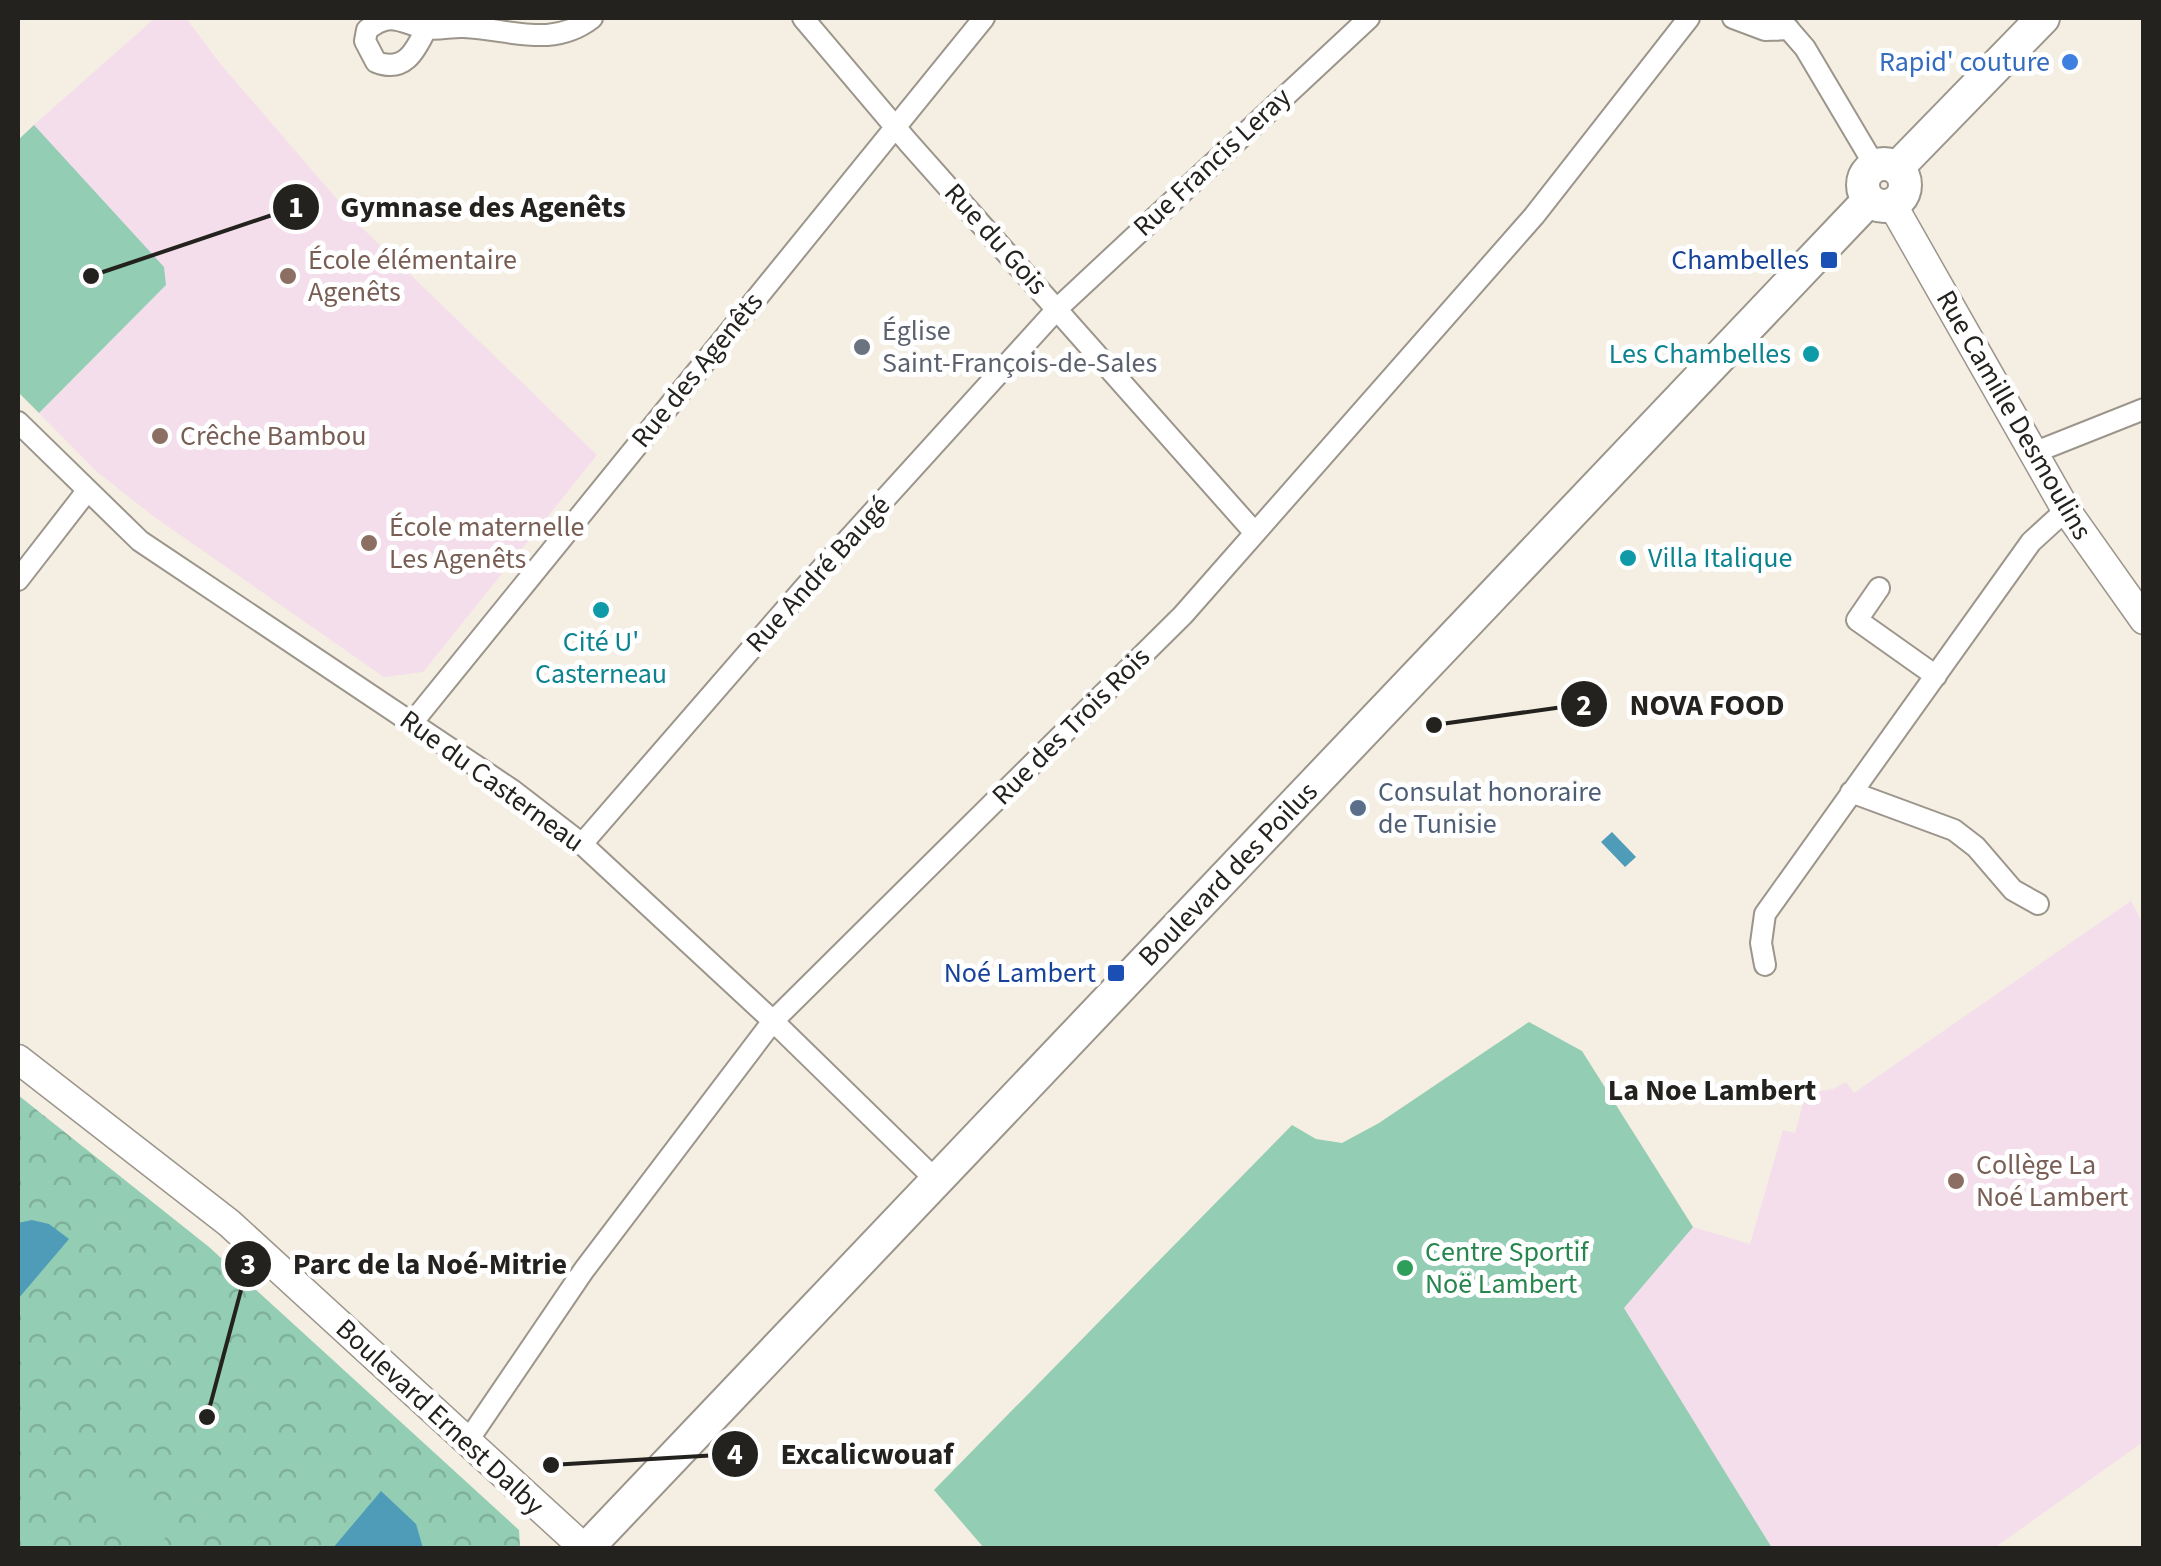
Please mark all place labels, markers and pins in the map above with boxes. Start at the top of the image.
place label: Rapid' couture [1879,42,2050,82]
marker: Rapid' couture [2059,51,2081,73]
callout: Gymnase des Agenêts [271,177,646,237]
place label: École élémentaire Agenêts [308,240,517,312]
place label: Chambelles [1671,240,1809,280]
marker: Chambelles [1818,249,1840,271]
marker: École élémentaire Agenêts [277,265,299,287]
place label: Église Saint-François-de-Sales [882,311,1157,383]
place label: Les Chambelles [1609,334,1791,374]
marker: Église Saint-François-de-Sales [851,336,873,358]
marker: Les Chambelles [1800,343,1822,365]
place label: Crêche Bambou [180,416,366,456]
marker: Crêche Bambou [149,425,171,447]
place label: École maternelle Les Agenêts [389,507,584,579]
marker: École maternelle Les Agenêts [358,532,380,554]
place label: Villa Italique [1648,538,1792,578]
marker: Villa Italique [1617,547,1639,569]
marker: Cité U' Casterneau [590,599,612,621]
place label: Cité U' Casterneau [535,622,667,694]
callout: NOVA FOOD [1559,674,1804,734]
place label: Consulat honoraire de Tunisie [1378,772,1602,844]
marker: Consulat honoraire de Tunisie [1347,797,1369,819]
place label: Noé Lambert [944,953,1097,993]
marker: Noé Lambert [1105,962,1127,984]
place label: Collège La Noé Lambert [1976,1145,2129,1217]
marker: Collège La Noé Lambert [1945,1170,1967,1192]
place label: Centre Sportif Noë Lambert [1425,1232,1589,1304]
callout: Parc de la Noé-Mitrie [223,1234,587,1294]
marker: Centre Sportif Noë Lambert [1394,1257,1416,1279]
callout: Excalicwouaf [710,1424,973,1484]

